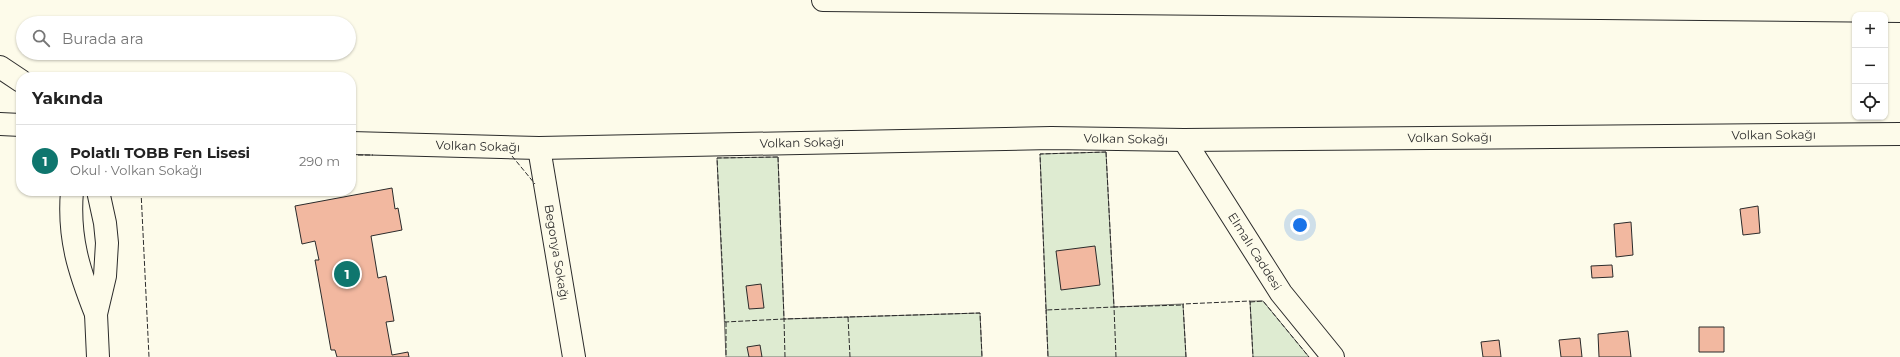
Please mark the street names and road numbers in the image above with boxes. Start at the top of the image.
street label: Volkan Sokağı [1732,127,1816,142]
street label: Volkan Sokağı [1408,129,1492,145]
street label: Volkan Sokağı [1083,130,1168,147]
street label: Volkan Sokağı [760,134,844,151]
street label: Volkan Sokağı [436,137,520,154]
street label: Begonya Sokağı [542,203,572,302]
street label: Elmalı Caddesi [1225,210,1285,293]

